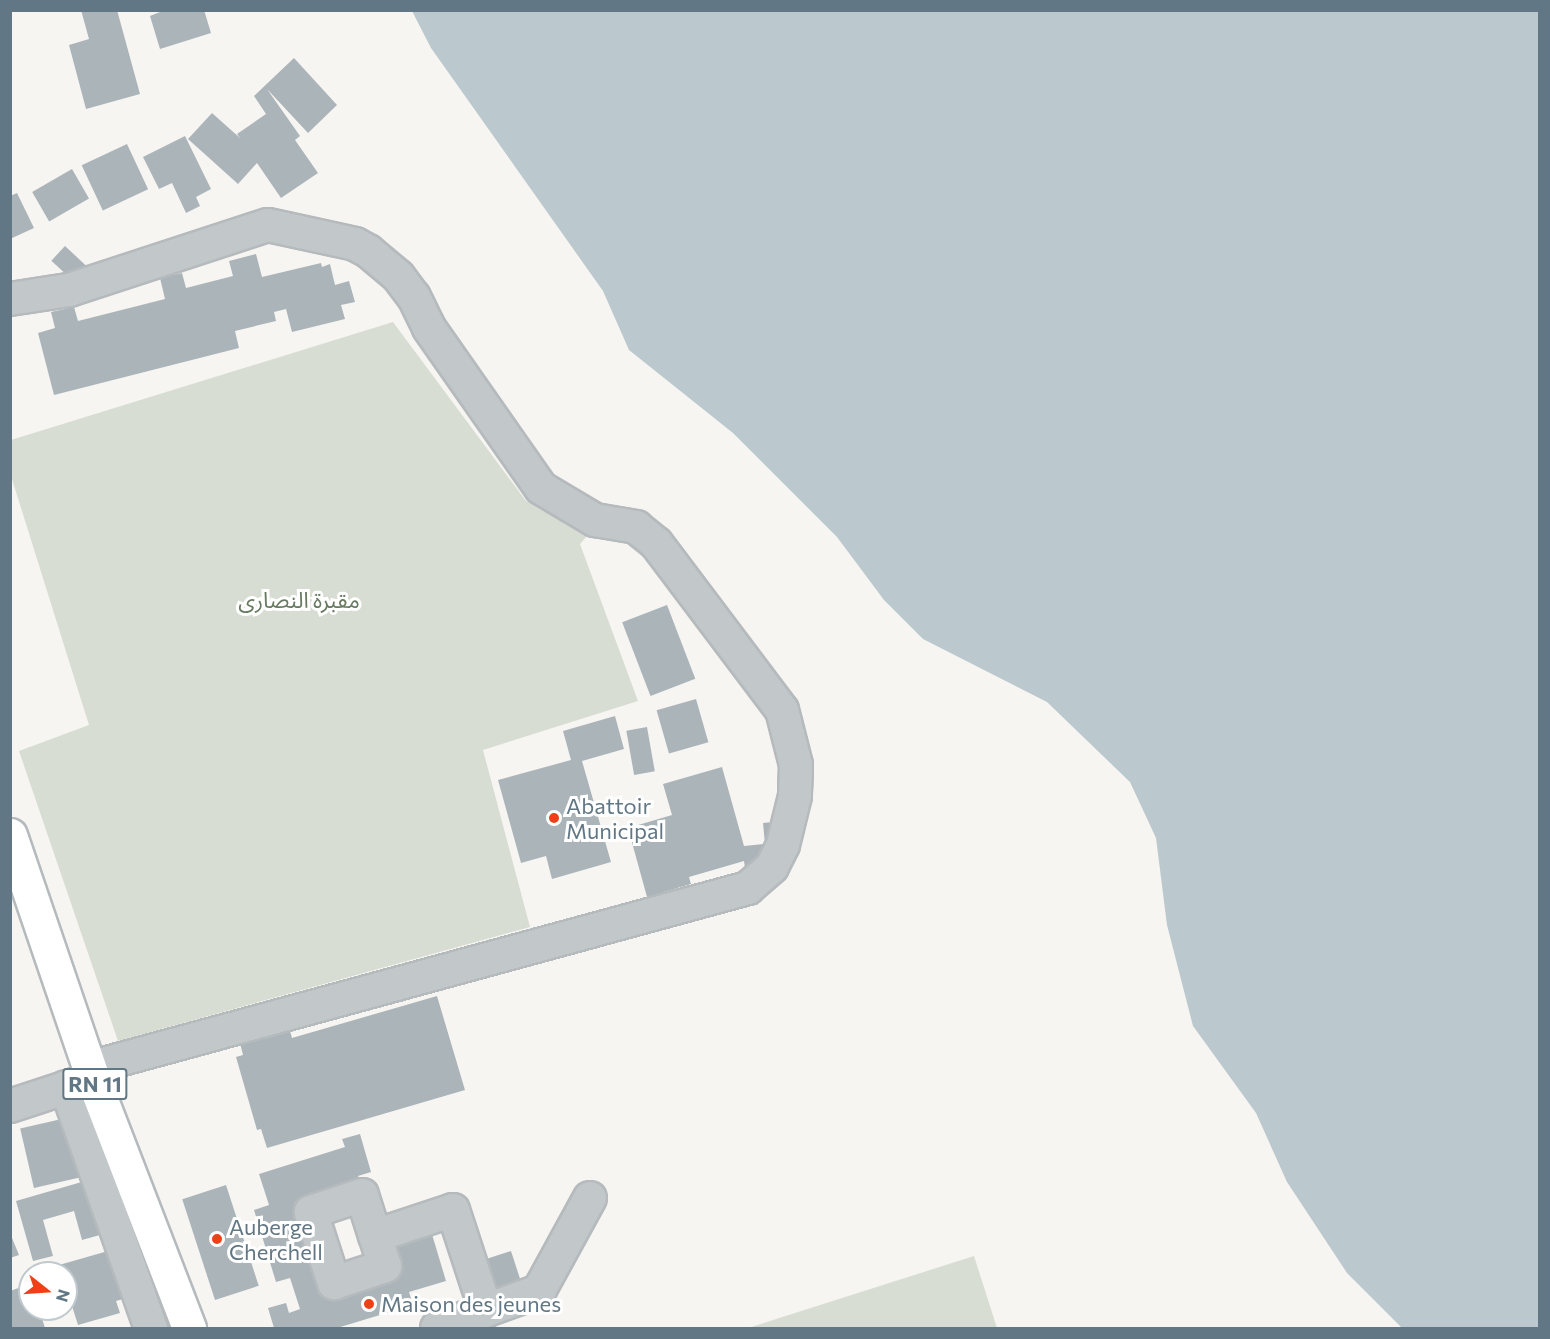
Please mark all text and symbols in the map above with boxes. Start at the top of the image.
park label: مقبرة النصارى [238,587,360,613]
place label: Abattoir Municipal [566,792,664,843]
marker: Abattoir Municipal [547,811,561,825]
road number: RN 11 [62,1066,128,1102]
place label: Auberge Cherchell [229,1213,323,1264]
marker: Auberge Cherchell [210,1232,224,1246]
north arrow [18,1261,78,1321]
text: N [53,1287,75,1304]
place label: Maison des jeunes [381,1291,561,1317]
marker: Maison des jeunes [362,1297,376,1311]

